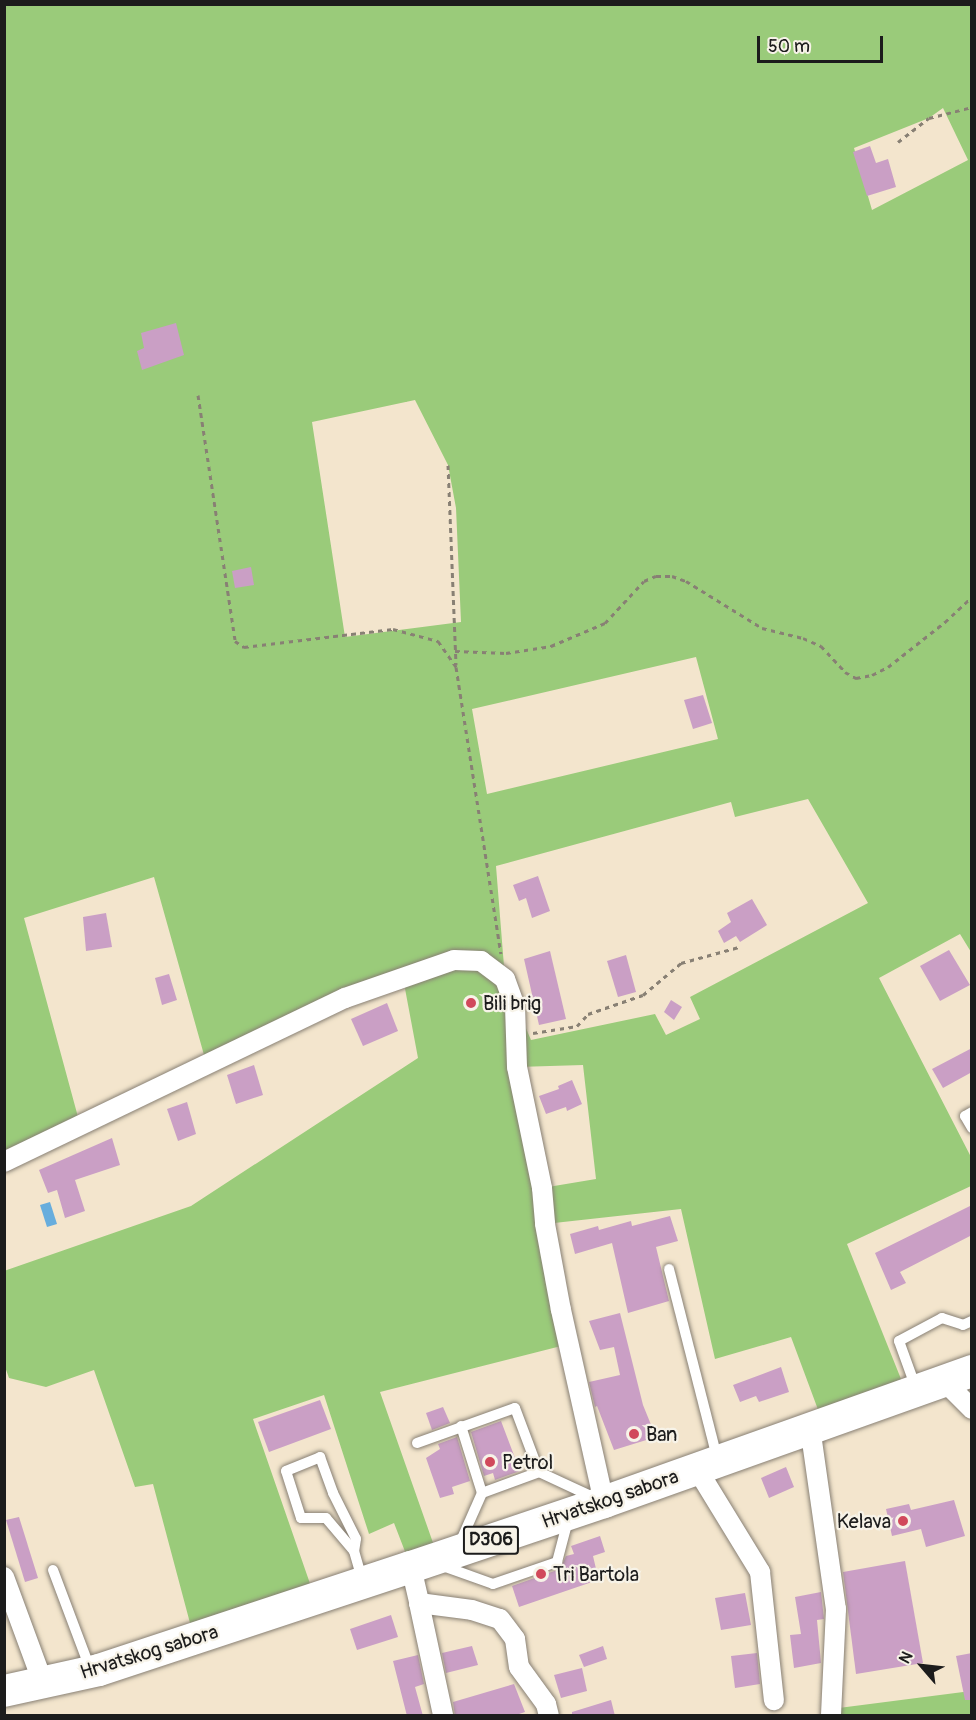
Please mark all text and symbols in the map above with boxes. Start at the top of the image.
scale bar [760,24,886,62]
text: 50 m [768,35,810,58]
place label: Bili brig [483,991,541,1015]
marker: Bili brig [464,996,478,1010]
place label: Ban [646,1422,677,1446]
marker: Ban [627,1427,641,1441]
place label: Petrol [502,1450,553,1474]
marker: Petrol [483,1455,497,1469]
street label: Hrvatskog sabora [538,1464,682,1534]
place label: Kelava [837,1509,891,1533]
marker: Kelava [896,1514,910,1528]
road number: D306 [462,1525,520,1555]
place label: Tri Bartola [553,1562,639,1586]
marker: Tri Bartola [534,1567,548,1581]
street label: Hrvatskog sabora [77,1620,221,1684]
north arrow [892,1636,952,1696]
text: N [895,1648,917,1667]

